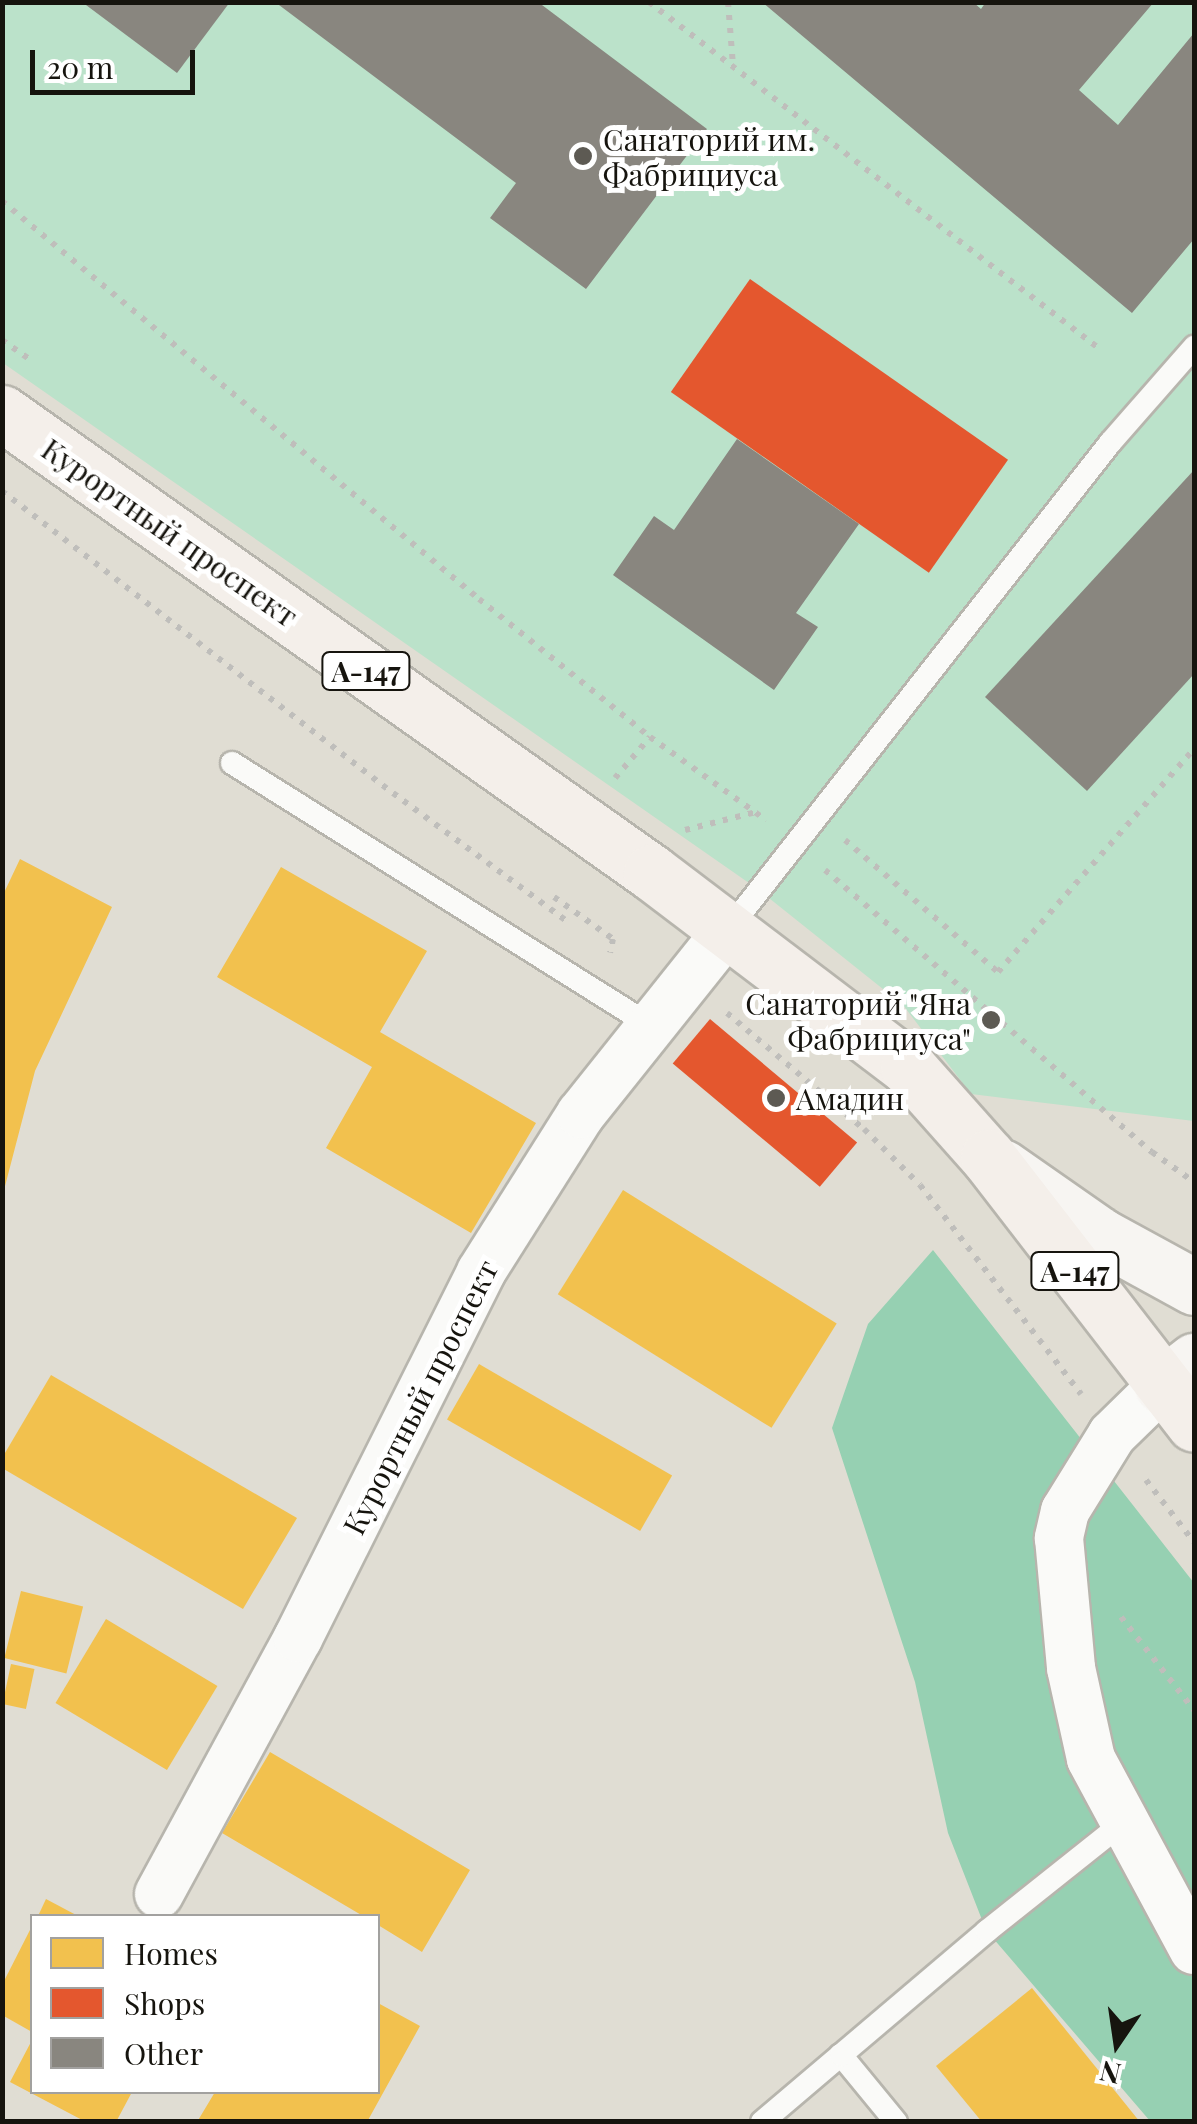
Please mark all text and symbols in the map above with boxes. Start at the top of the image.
scale bar [35,30,200,92]
text: 20 m [47,47,113,87]
place label: Санаторий им. Фабрициуса [603,121,815,192]
marker: Санаторий им. Фабрициуса [572,145,594,167]
street label: Курортный проспект [35,430,305,634]
road number: А-147 [321,648,411,694]
place label: Санаторий "Яна Фабрициуса" [745,985,971,1056]
marker: Санаторий "Яна Фабрициуса" [980,1009,1002,1031]
place label: Амадин [796,1080,904,1116]
marker: Амадин [765,1087,787,1109]
road number: А-147 [1030,1248,1120,1294]
street label: Курортный проспект [335,1254,505,1540]
legend [30,1914,380,2094]
text: Homes [124,1933,218,1973]
text: Shops [124,1983,205,2023]
north arrow [1067,1994,1167,2094]
text: Other [124,2033,203,2073]
text: N [1096,2053,1124,2094]

